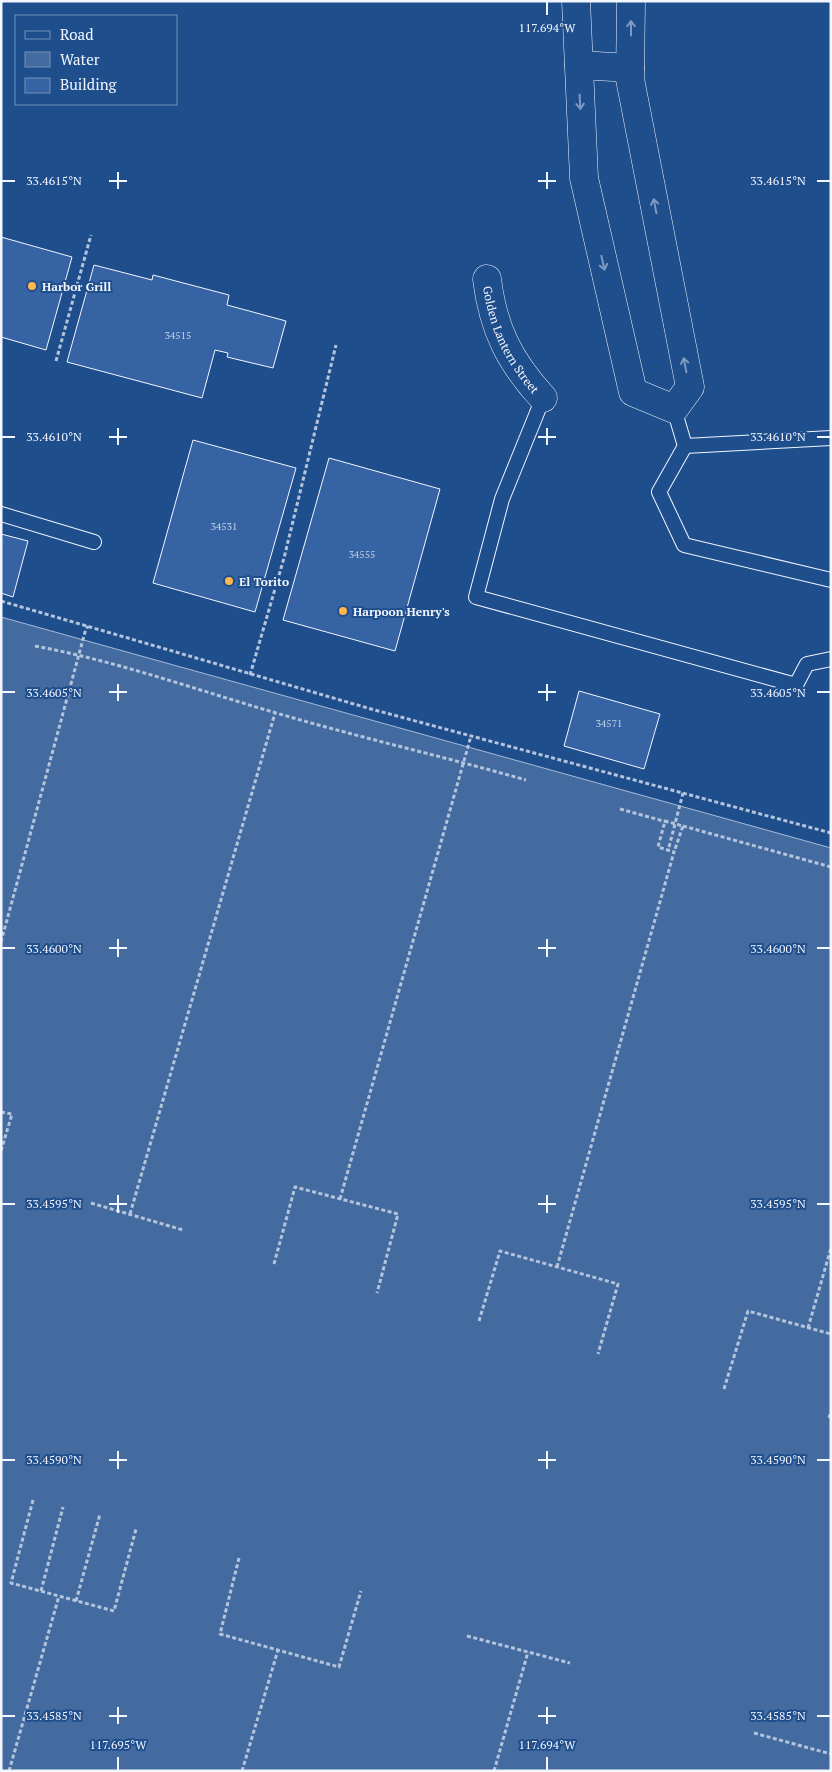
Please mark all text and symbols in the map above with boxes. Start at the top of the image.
legend [15,15,178,105]
text: 117.694°W [519,20,576,35]
one-way arrow [626,20,636,36]
text: Road [60,24,93,44]
text: Water [60,49,100,69]
text: Building [60,74,118,94]
one-way arrow [576,94,585,110]
text: 33.4615°N [26,173,82,188]
text: 33.4615°N [750,173,806,188]
one-way arrow [649,198,659,214]
one-way arrow [599,254,608,270]
place label: Harbor Grill [42,279,111,294]
marker: Harbor Grill [26,280,38,292]
street label: Golden Lantern Street [480,285,543,397]
house number: 34515 [165,329,191,342]
one-way arrow [680,358,690,374]
text: 33.4610°N [26,429,82,444]
text: 33.4610°N [750,429,806,444]
house number: 34531 [211,520,237,533]
house number: 34555 [349,548,375,561]
place label: El Torito [239,574,289,589]
marker: El Torito [223,575,235,587]
place label: Harpoon Henry's [353,604,450,619]
marker: Harpoon Henry's [337,605,349,617]
text: 33.4605°N [26,685,82,700]
text: 33.4605°N [750,685,806,700]
house number: 34571 [596,717,622,730]
text: 33.4600°N [26,941,82,956]
text: 33.4600°N [750,941,806,956]
text: 33.4595°N [26,1196,82,1211]
text: 33.4595°N [750,1196,806,1211]
text: 33.4590°N [26,1452,82,1467]
text: 33.4590°N [750,1452,806,1467]
text: 33.4585°N [26,1708,82,1723]
text: 33.4585°N [750,1708,806,1723]
text: 117.695°W [90,1737,147,1752]
text: 117.694°W [519,1737,576,1752]

